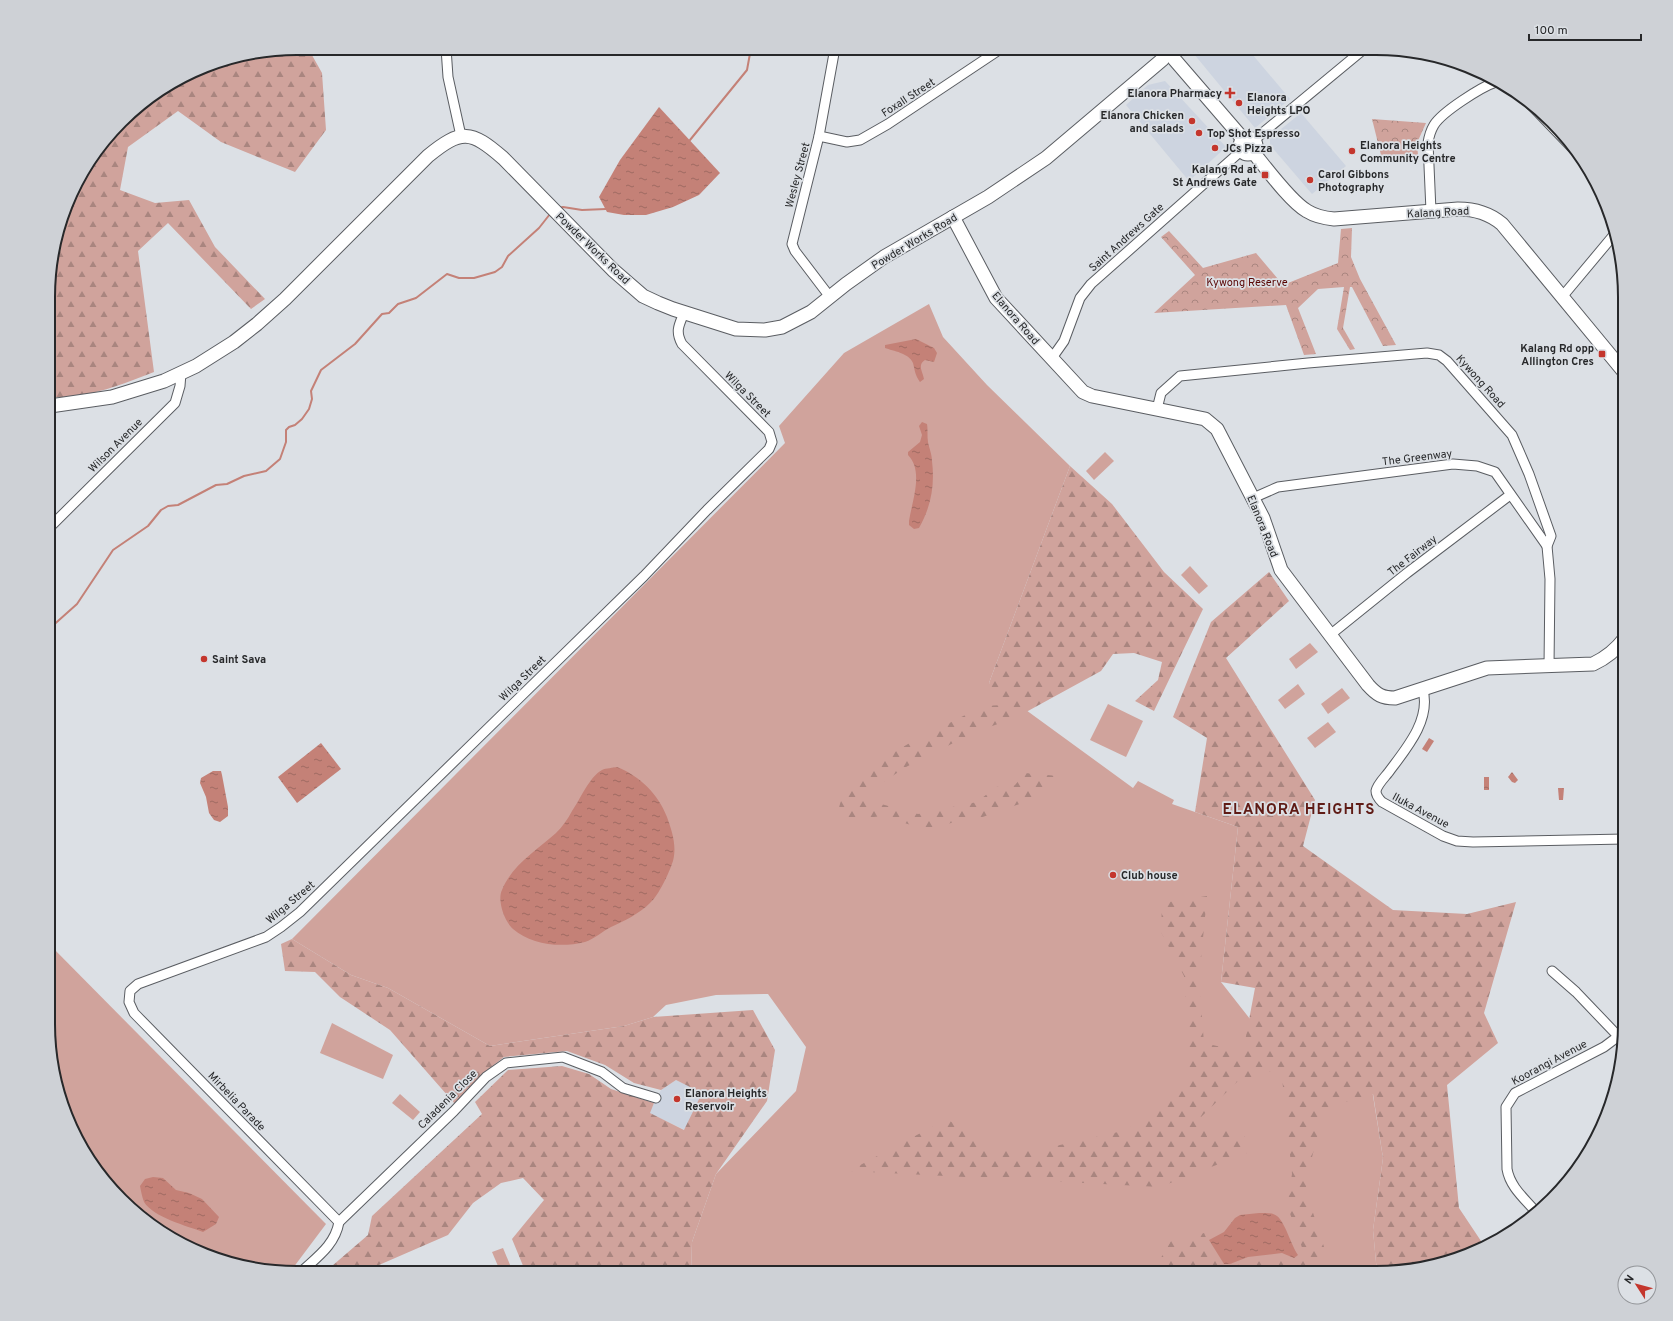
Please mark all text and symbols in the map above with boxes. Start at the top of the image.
scale bar [1529,16,1641,42]
text: 100 m [1535,23,1568,39]
street label: Foxall Street [879,75,938,120]
place label: Elanora Pharmacy [1128,87,1222,101]
marker: Elanora Pharmacy [1225,88,1235,98]
place label: Elanora Heights LPO [1247,91,1311,118]
marker: Elanora Heights LPO [1234,98,1244,108]
place label: Elanora Chicken and salads [1101,109,1184,136]
marker: Elanora Chicken and salads [1187,116,1197,126]
place label: Top Shot Espresso [1207,127,1300,141]
marker: Top Shot Espresso [1194,128,1204,138]
place label: Elanora Heights Community Centre [1360,139,1456,166]
street label: Wesley Street [782,141,813,210]
place label: JCs Pizza [1223,142,1272,156]
marker: JCs Pizza [1210,143,1220,153]
marker: Elanora Heights Community Centre [1347,146,1357,156]
place label: Kalang Rd at St Andrews Gate [1172,163,1257,190]
place label: Carol Gibbons Photography [1318,168,1389,195]
marker: Kalang Rd at St Andrews Gate [1260,170,1270,180]
marker: Carol Gibbons Photography [1305,175,1315,185]
street label: Saint Andrews Gate [1086,200,1167,275]
street label: Kalang Road [1407,204,1470,222]
street label: Powder Works Road [552,210,632,288]
street label: Powder Works Road [869,211,960,273]
park label: Kywong Reserve [1206,276,1288,290]
street label: Elanora Road [988,289,1042,348]
place label: Kalang Rd opp Allington Cres [1520,342,1594,369]
marker: Kalang Rd opp Allington Cres [1597,349,1607,359]
street label: Kywong Road [1453,352,1508,411]
street label: Wilga Street [721,369,773,421]
street label: Wilson Avenue [86,416,146,476]
street label: The Greenway [1381,447,1453,469]
street label: Elanora Road [1243,493,1281,559]
street label: The Fairway [1385,532,1440,579]
place label: Saint Sava [212,653,266,667]
street label: Wilga Street [496,653,549,705]
marker: Saint Sava [199,654,209,664]
street label: Iluka Avenue [1390,790,1451,832]
district label: ELANORA HEIGHTS [1223,801,1375,820]
place label: Club house [1121,869,1178,883]
marker: Club house [1108,870,1118,880]
street label: Wilga Street [263,878,318,927]
street label: Koorangi Avenue [1509,1037,1590,1089]
street label: Caladenia Close [415,1067,480,1132]
street label: Mirbelia Parade [205,1069,268,1134]
place label: Elanora Heights Reservoir [685,1087,767,1114]
marker: Elanora Heights Reservoir [672,1094,682,1104]
north arrow [1617,1265,1657,1305]
text: N [1622,1272,1638,1287]

